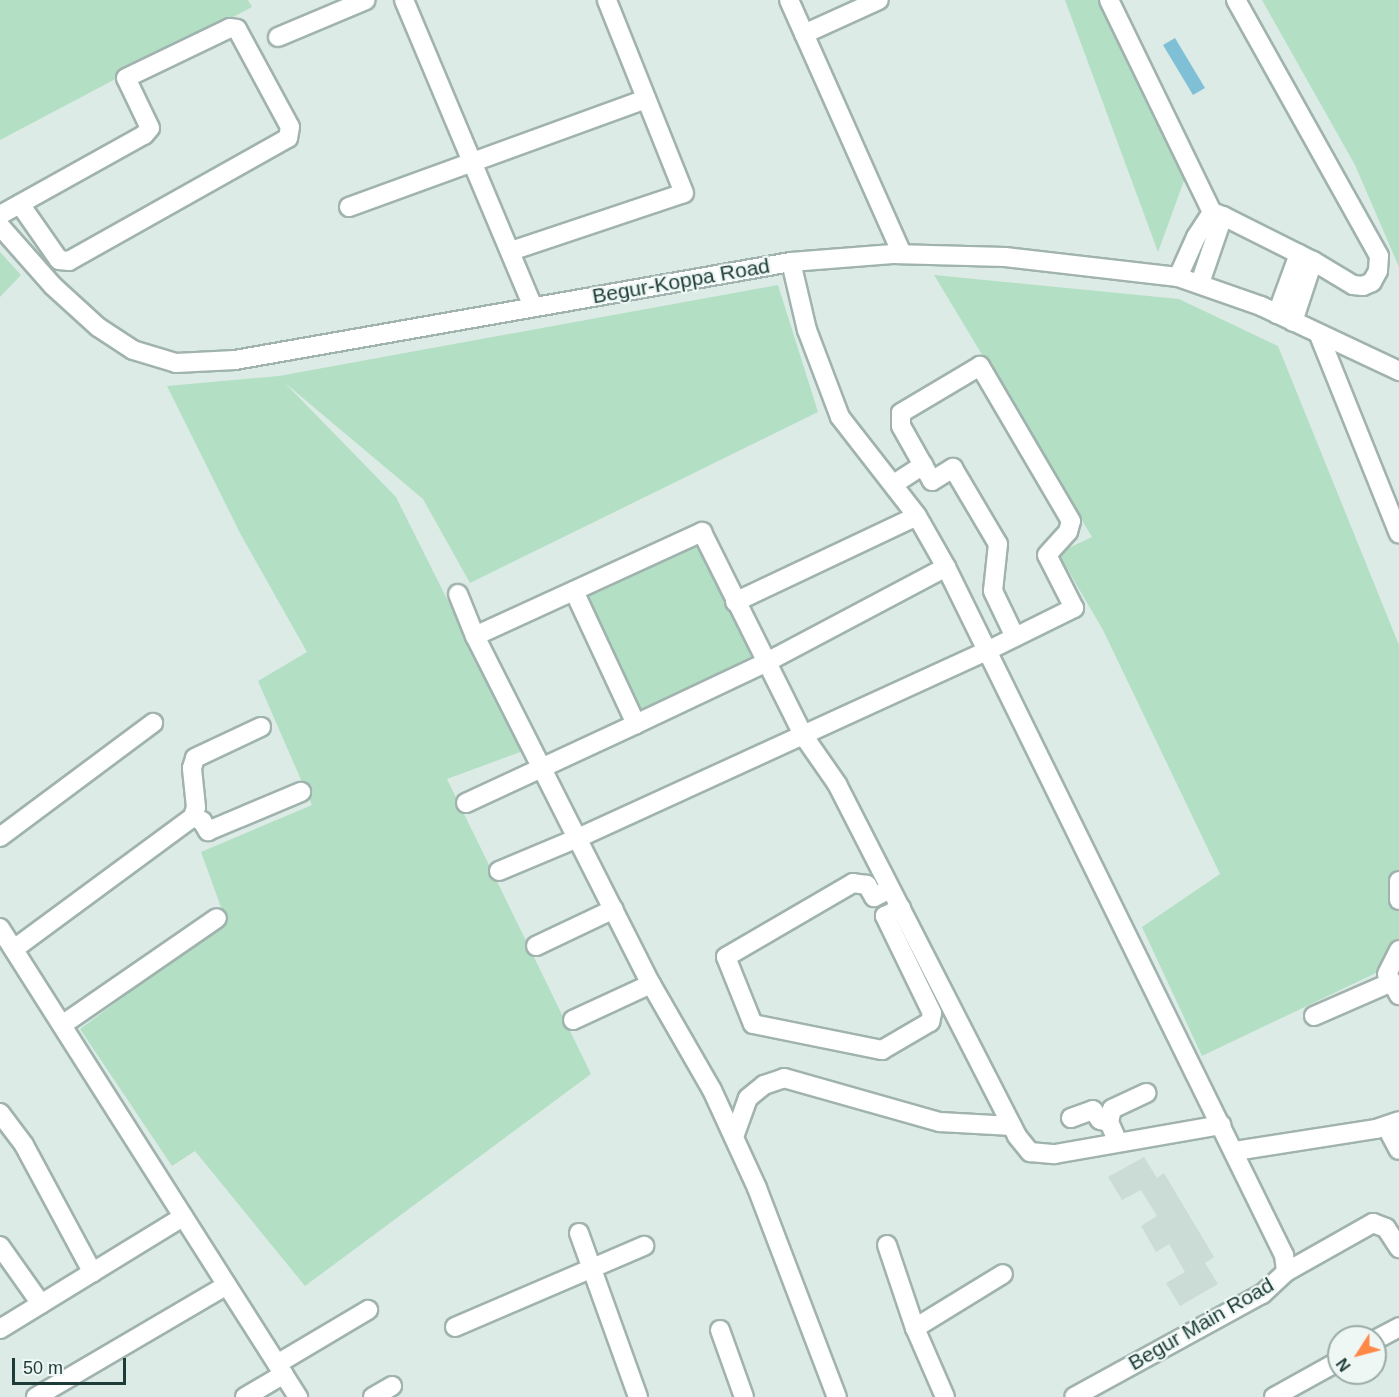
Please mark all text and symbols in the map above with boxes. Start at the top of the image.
street label: Begur-Koppa Road [590,253,772,309]
street label: Begur Main Road [1124,1272,1278,1376]
north arrow [1327,1325,1387,1385]
scale bar [15,1346,129,1384]
text: N [1333,1355,1354,1374]
text: 50 m [23,1358,63,1378]

